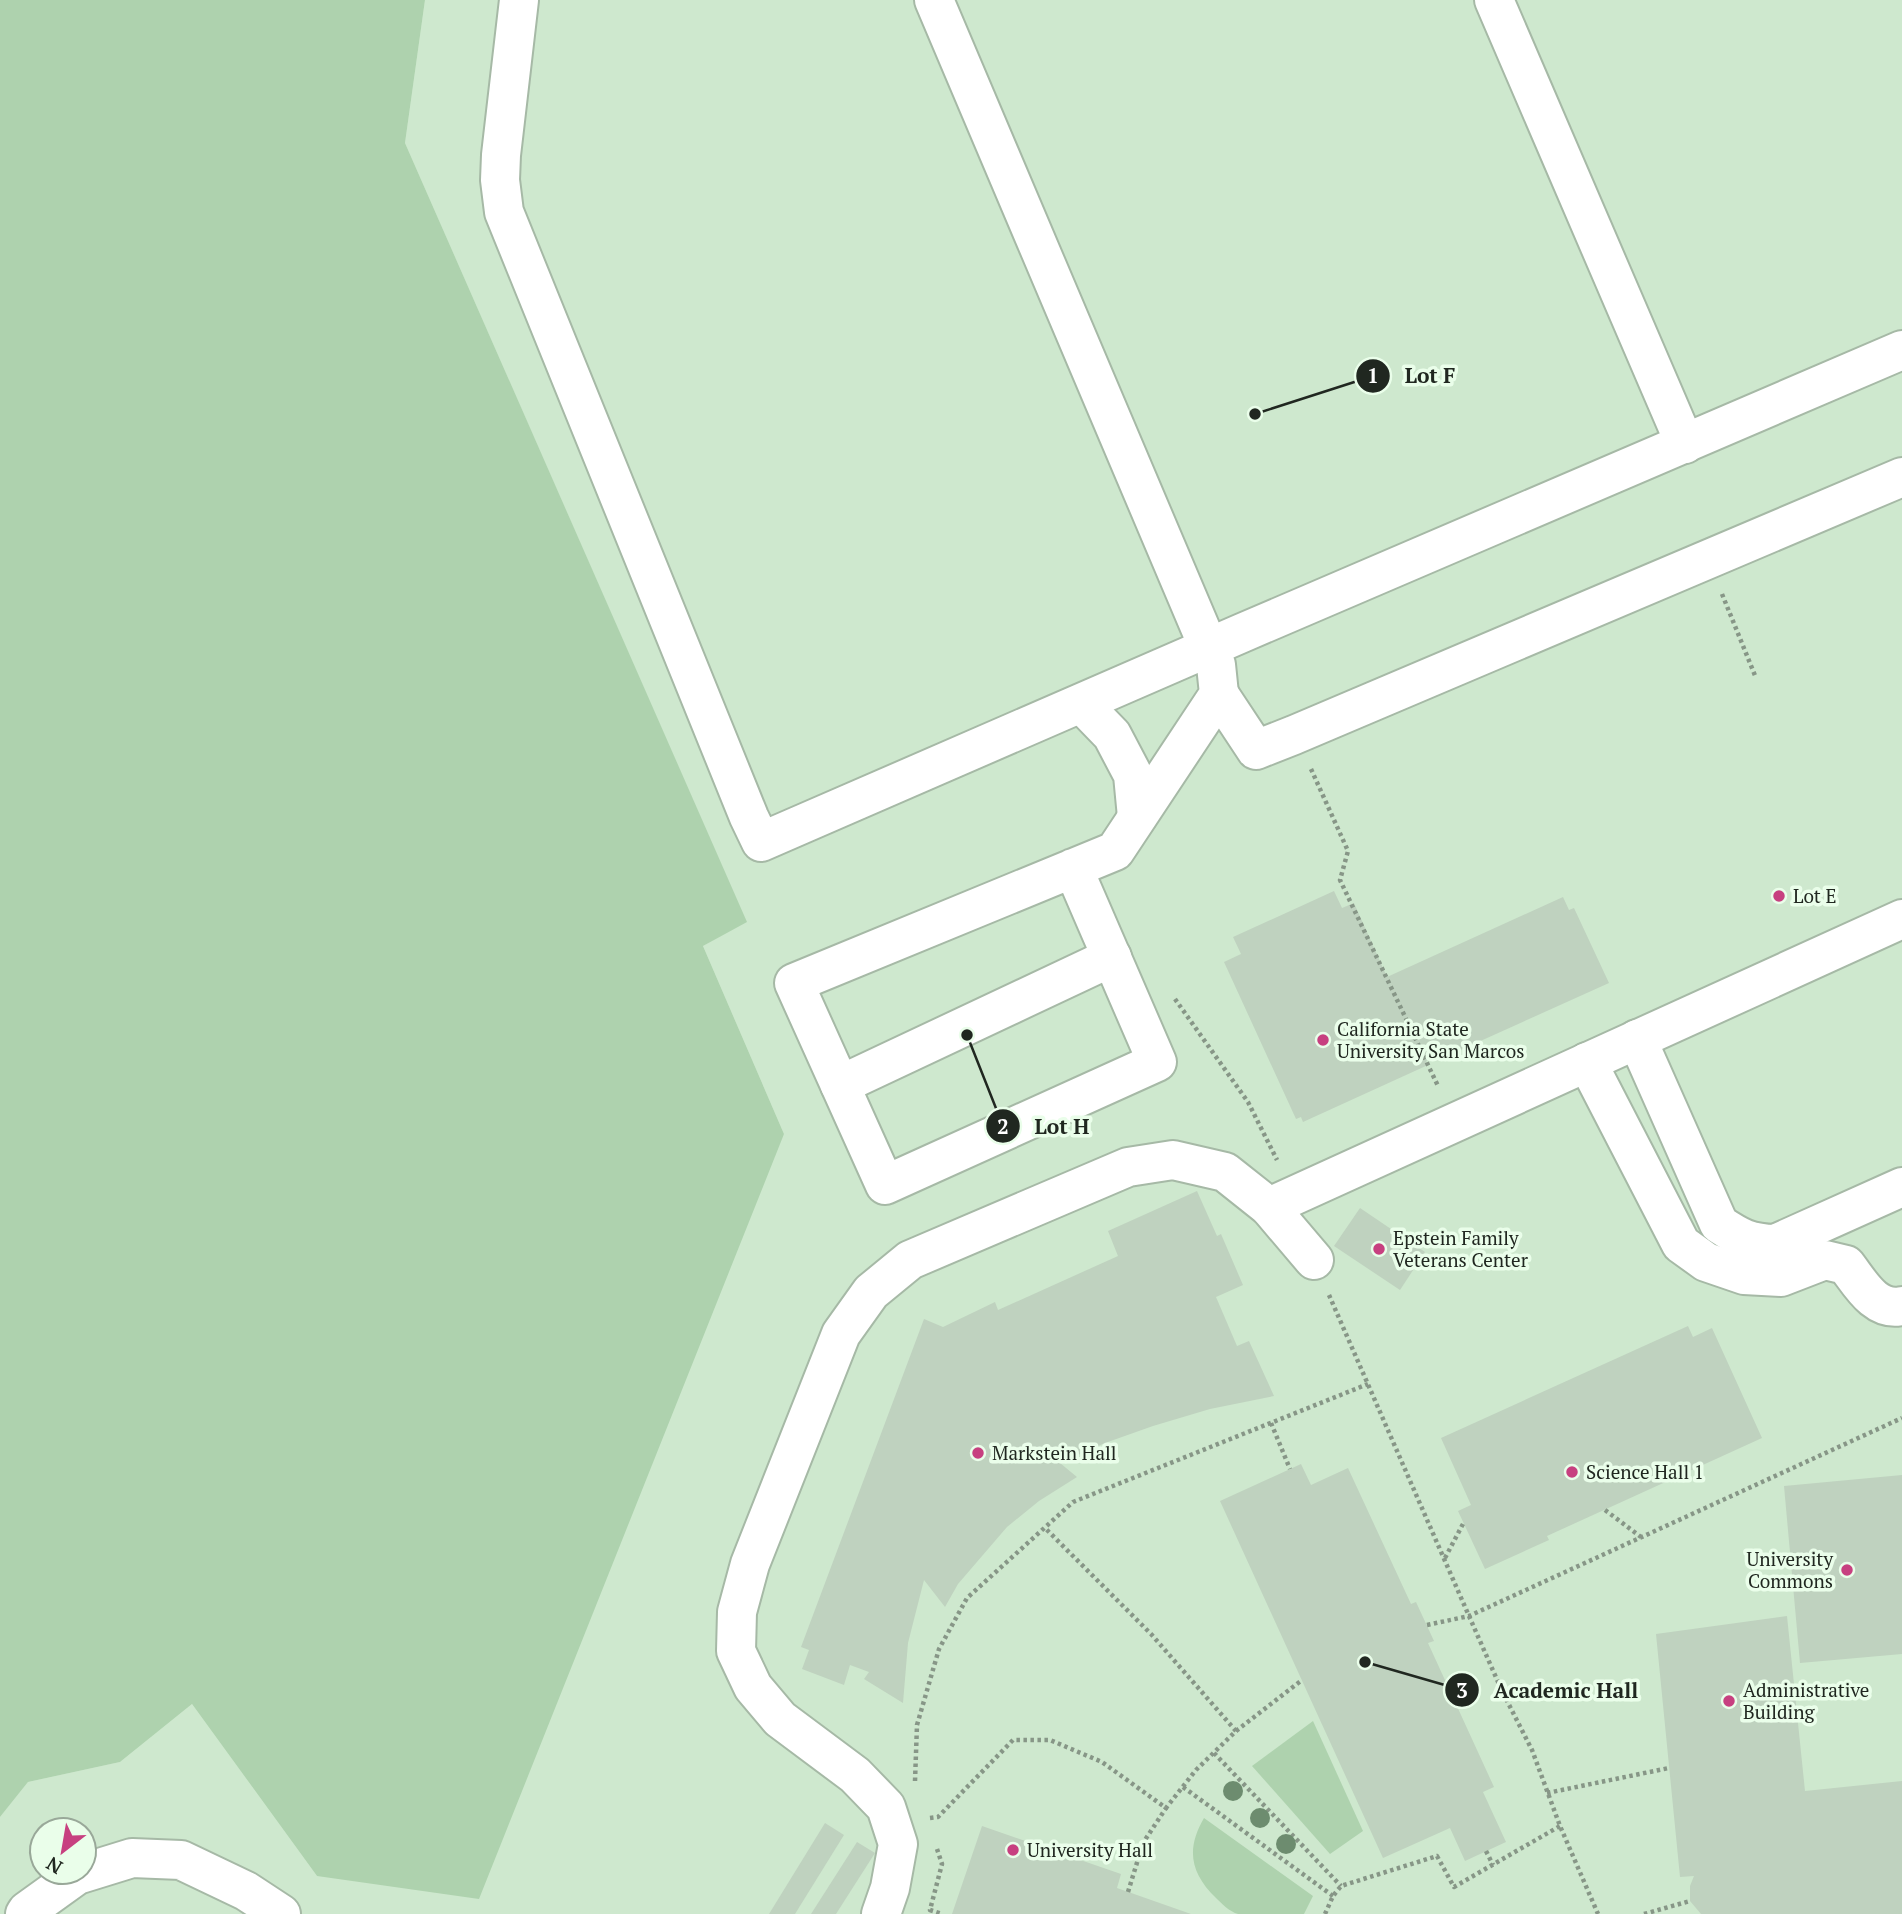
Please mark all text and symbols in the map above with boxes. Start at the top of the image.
callout: Lot F [1356,355,1469,397]
text: 1 [1367,361,1379,389]
text: Lot F [1405,361,1455,389]
place label: Lot E [1793,883,1836,908]
marker: Lot E [1771,888,1787,904]
place label: California State University San Marcos [1337,1016,1524,1063]
marker: California State University San Marcos [1315,1032,1331,1048]
callout: Lot H [985,1105,1103,1147]
text: 2 [997,1112,1009,1140]
text: Lot H [1035,1112,1089,1140]
place label: Epstein Family Veterans Center [1393,1225,1529,1272]
marker: Epstein Family Veterans Center [1371,1241,1387,1257]
place label: Markstein Hall [992,1440,1117,1465]
marker: Markstein Hall [970,1445,986,1461]
place label: Science Hall 1 [1586,1459,1704,1484]
marker: Science Hall 1 [1564,1464,1580,1480]
place label: University Commons [1747,1546,1833,1593]
marker: University Commons [1839,1562,1855,1578]
callout: Academic Hall [1445,1669,1652,1711]
text: 3 [1456,1676,1468,1704]
text: Academic Hall [1494,1676,1638,1704]
place label: Administrative Building [1743,1677,1869,1724]
marker: Administrative Building [1721,1693,1737,1709]
north arrow [28,1816,98,1886]
place label: University Hall [1027,1837,1153,1862]
marker: University Hall [1005,1842,1021,1858]
text: N [41,1851,67,1880]

